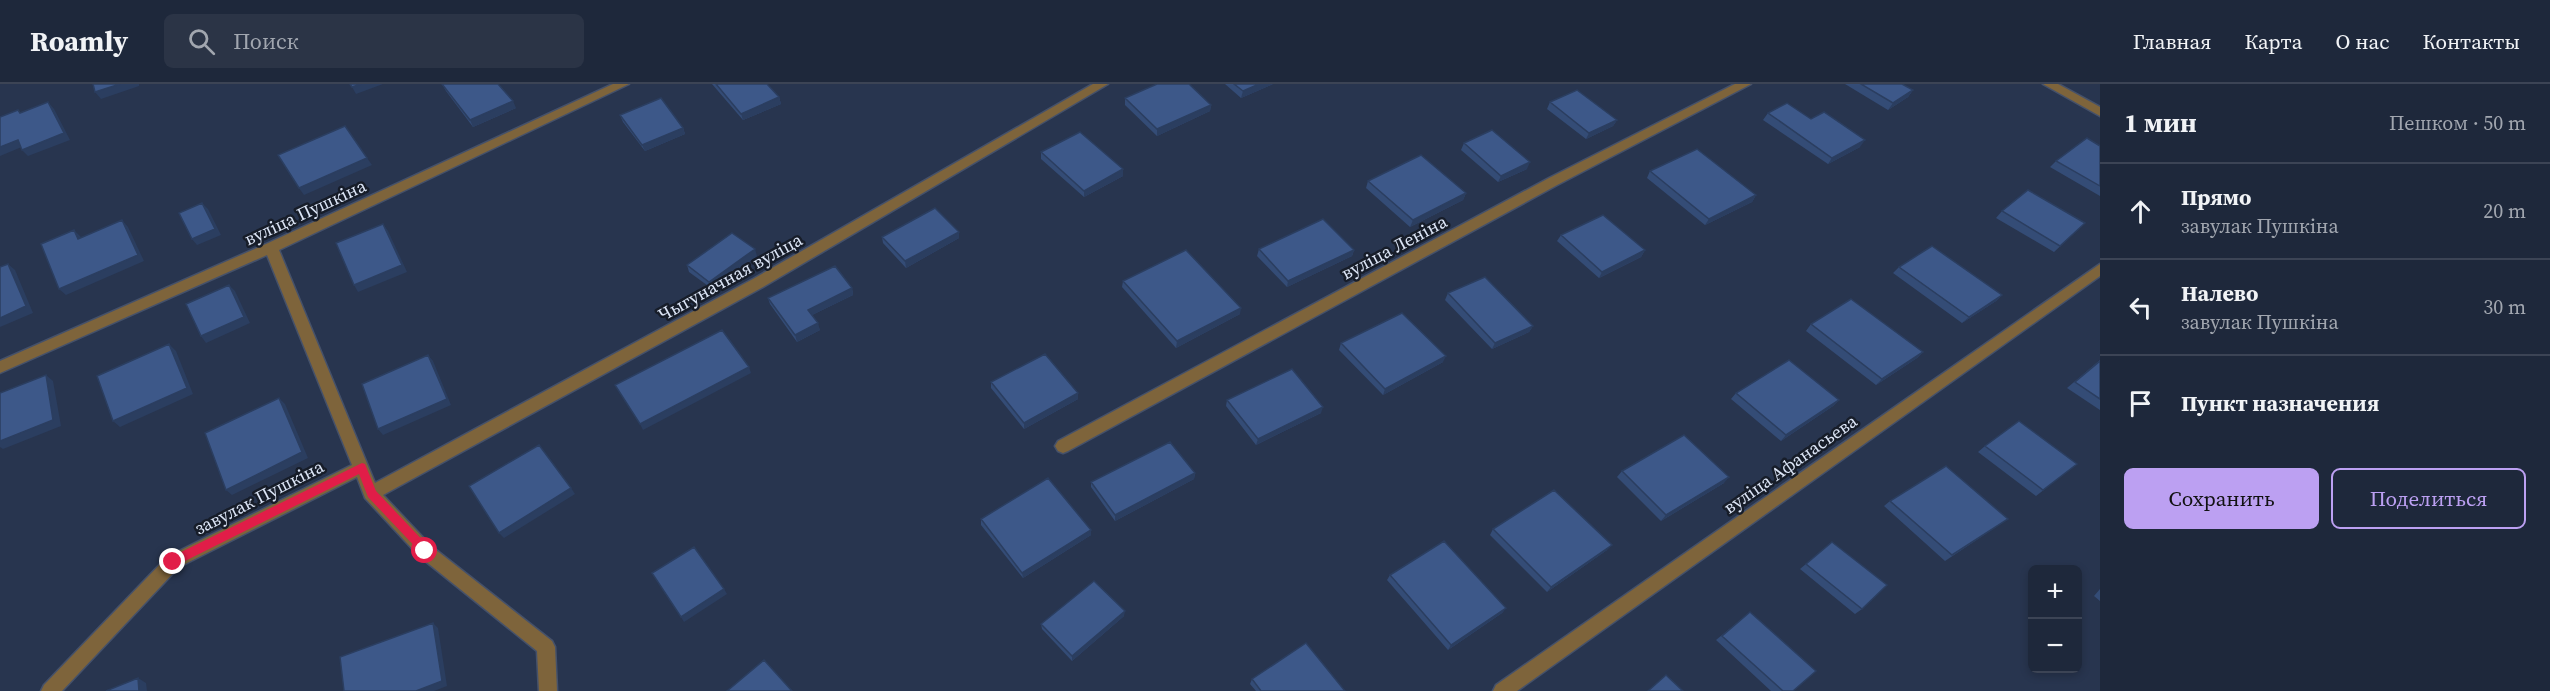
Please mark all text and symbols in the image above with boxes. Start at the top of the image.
search box [164,14,584,68]
text: Roamly [30,22,128,60]
icon: search [185,25,218,58]
text: Поиск [233,26,299,56]
text: Главная [2133,27,2211,56]
text: Карта [2244,27,2302,56]
text: О нас [2335,27,2389,56]
text: Контакты [2422,27,2520,56]
text: 1 мин [2124,105,2197,141]
text: Пешком · 50 m [2389,109,2526,137]
street label: вуліца Пушкіна [240,172,371,251]
text: Прямо [2181,182,2251,212]
icon: ahead [2124,195,2157,228]
text: 20 m [2483,197,2526,225]
street label: вуліца Леніна [1337,208,1452,285]
text: завулак Пушкіна [2181,212,2339,240]
street label: Чыгуначная вуліца [653,226,807,327]
text: Налево [2181,278,2258,308]
icon: left [2124,291,2157,324]
text: 30 m [2483,293,2526,321]
text: завулак Пушкіна [2181,308,2339,336]
icon: arrive [2124,387,2157,420]
text: Пункт назначения [2181,388,2379,418]
street label: вуліца Афанасьева [1718,408,1863,520]
street label: завулак Пушкіна [190,453,329,540]
button: Сохранить [2124,468,2319,529]
button: Поделиться [2331,468,2526,529]
route start [411,537,437,563]
route end [159,548,185,574]
map controls [2028,565,2082,673]
button: + [2028,565,2082,619]
button: − [2028,619,2082,673]

